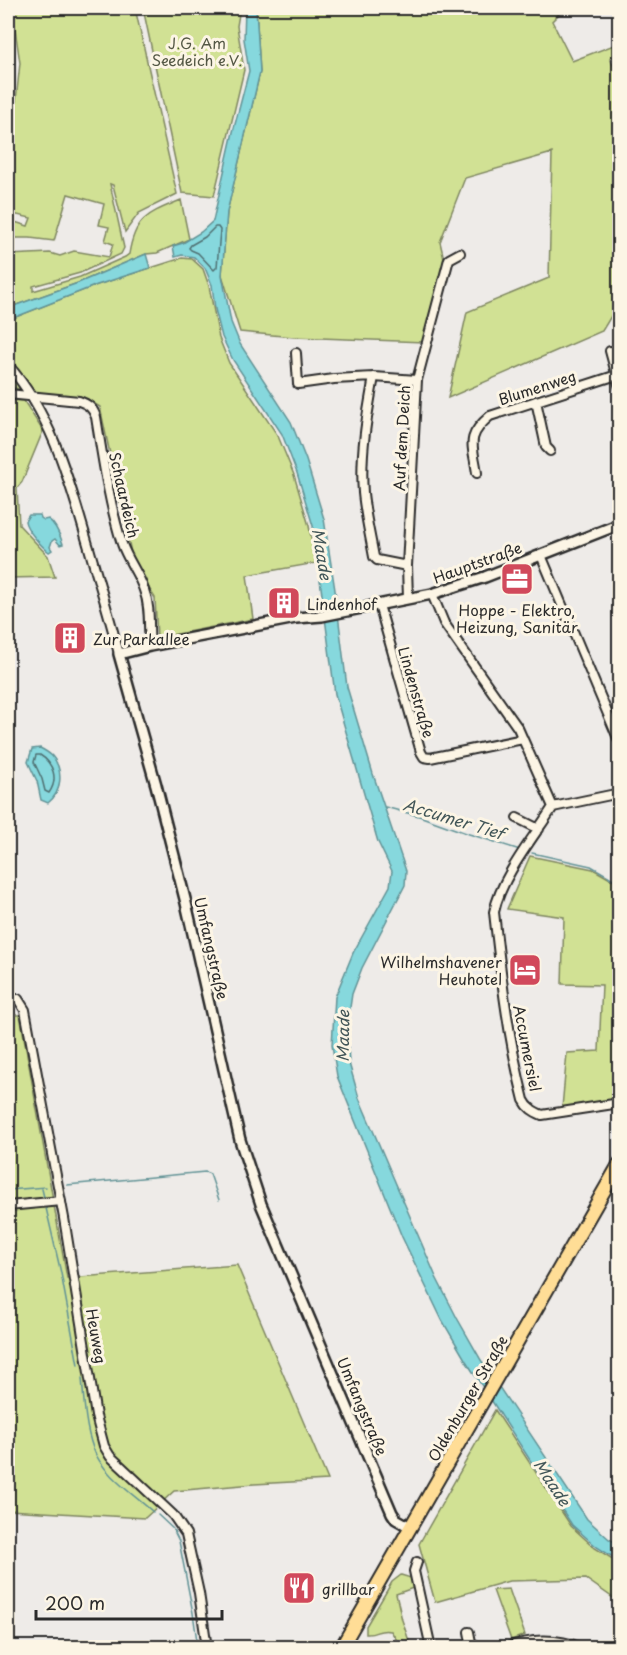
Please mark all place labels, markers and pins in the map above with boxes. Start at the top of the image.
office icon: Hoppe - Elektro, Heizung, Sanitär [499,561,535,597]
building icon: Lindenhof [266,585,302,621]
place label: Lindenhof [307,592,378,615]
place label: Hoppe - Elektro, Heizung, Sanitär [456,598,578,638]
building icon: Zur Parkallee [52,620,88,656]
place label: Zur Parkallee [93,627,190,650]
place label: Wilhelmshavener Heuhotel [380,950,502,990]
hotel icon: Wilhelmshavener Heuhotel [507,952,543,988]
restaurant icon: grillbar [281,1570,317,1606]
place label: grillbar [322,1577,375,1600]

